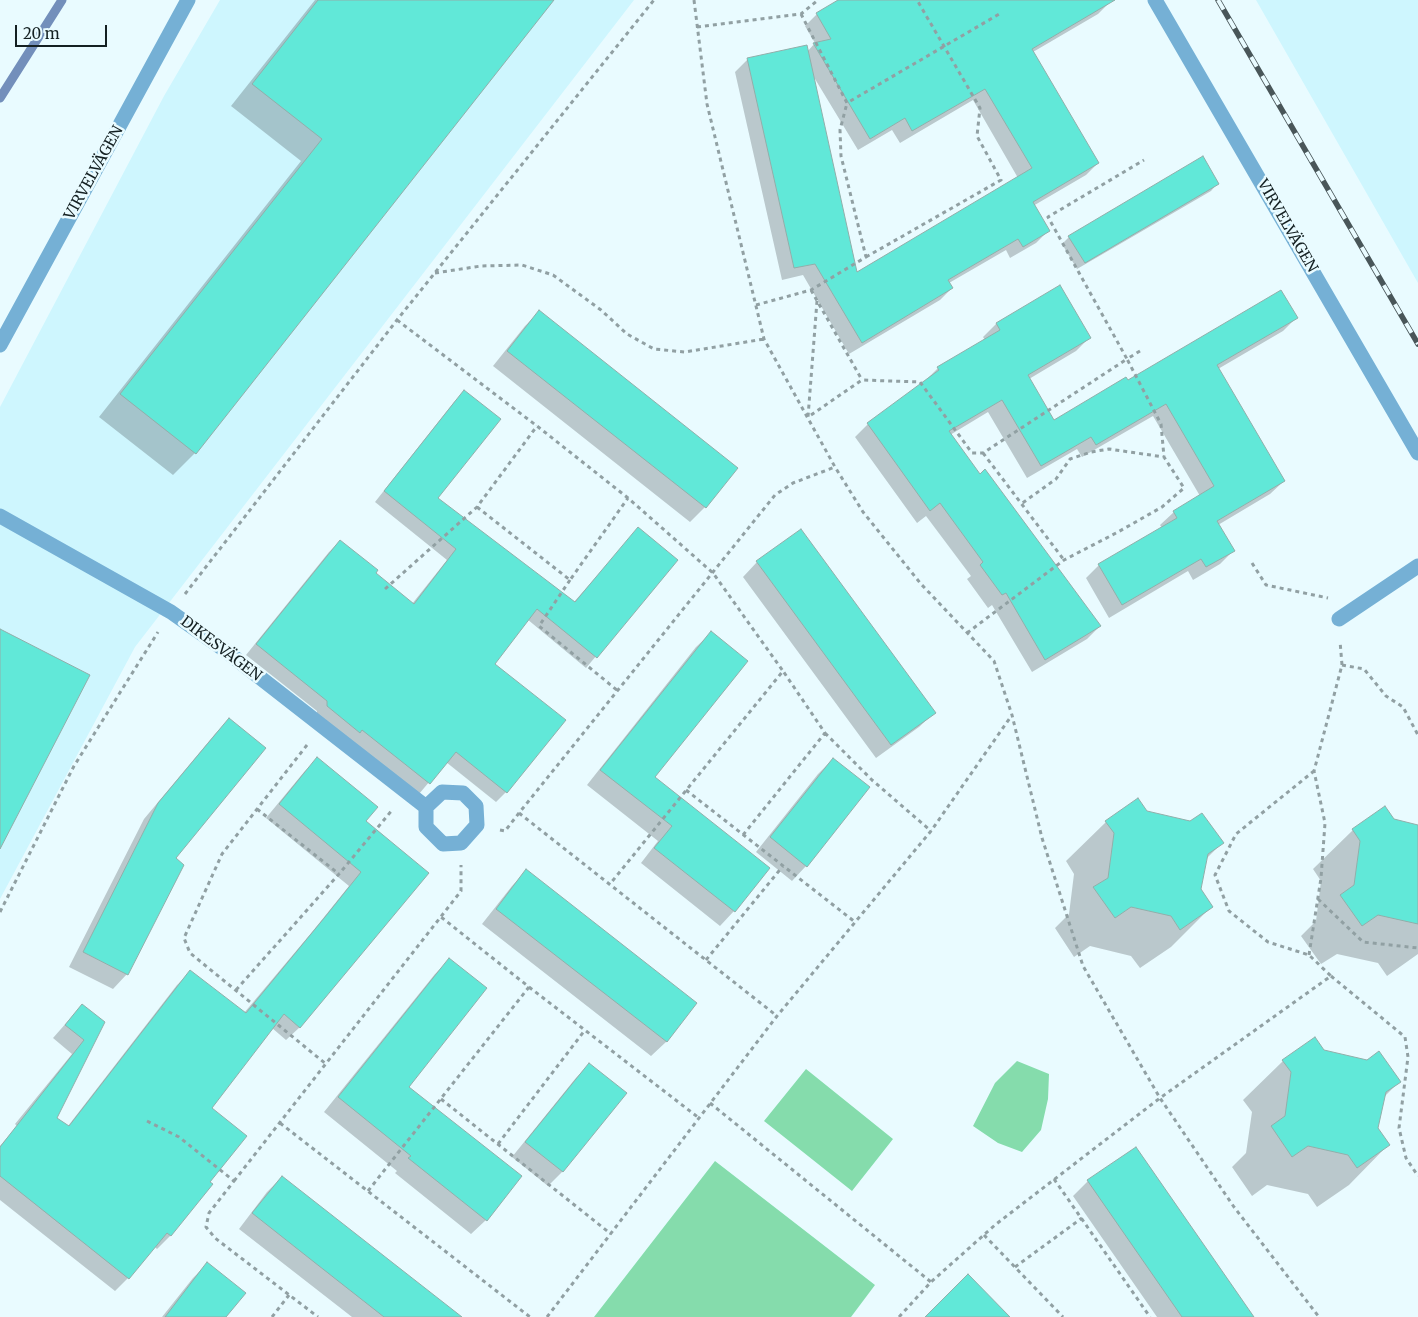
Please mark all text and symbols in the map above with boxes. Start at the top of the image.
scale bar [18,15,110,47]
text: 20 m [23,24,60,43]
street label: VIRVELVÄGEN [61,123,127,223]
street label: VIRVELVÄGEN [1253,176,1321,276]
street label: DIKESVÄGEN [177,613,265,685]

